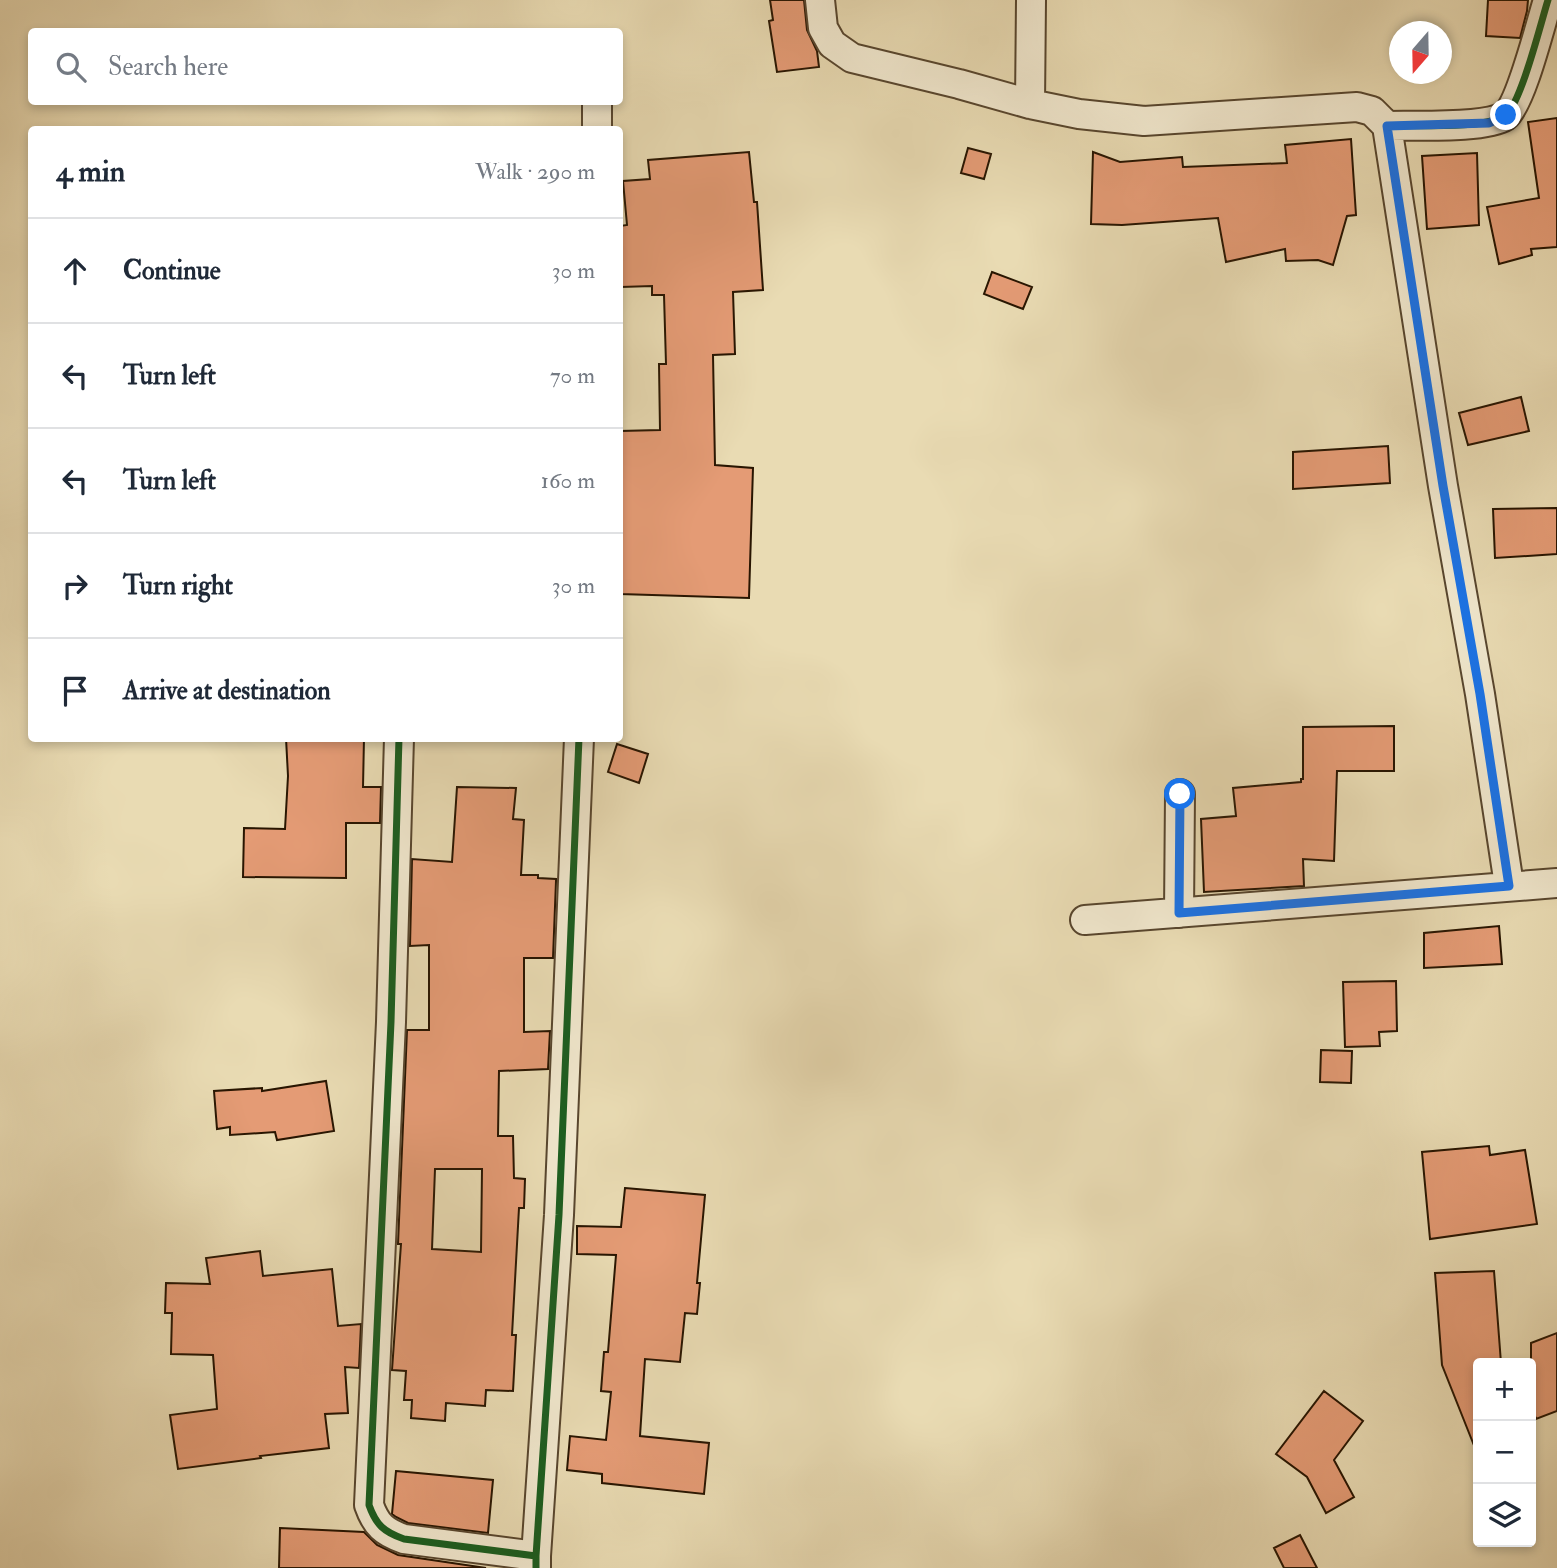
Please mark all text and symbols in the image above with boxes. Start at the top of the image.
north arrow [1389,21,1452,84]
search box [28,28,623,105]
icon: search [52,48,90,86]
text: Search here [108,51,228,83]
route end [1490,99,1521,130]
text: 4 min [56,153,125,190]
text: Walk · 290 m [475,157,595,186]
icon: ahead [56,252,94,290]
text: Continue [123,255,221,287]
text: 30 m [552,256,595,285]
icon: left [56,357,94,395]
text: Turn left [123,360,216,392]
text: 70 m [550,361,595,390]
icon: left [56,462,94,500]
text: Turn left [123,465,216,497]
text: 160 m [541,466,595,495]
icon: right [56,567,94,605]
text: Turn right [123,570,233,602]
text: 30 m [552,571,595,600]
icon: arrive [56,672,94,710]
text: Arrive at destination [123,675,331,707]
route start [1164,778,1195,809]
map controls [1473,1358,1536,1547]
button: + [1473,1358,1536,1421]
button: − [1473,1421,1536,1484]
button: layers [1473,1484,1536,1547]

